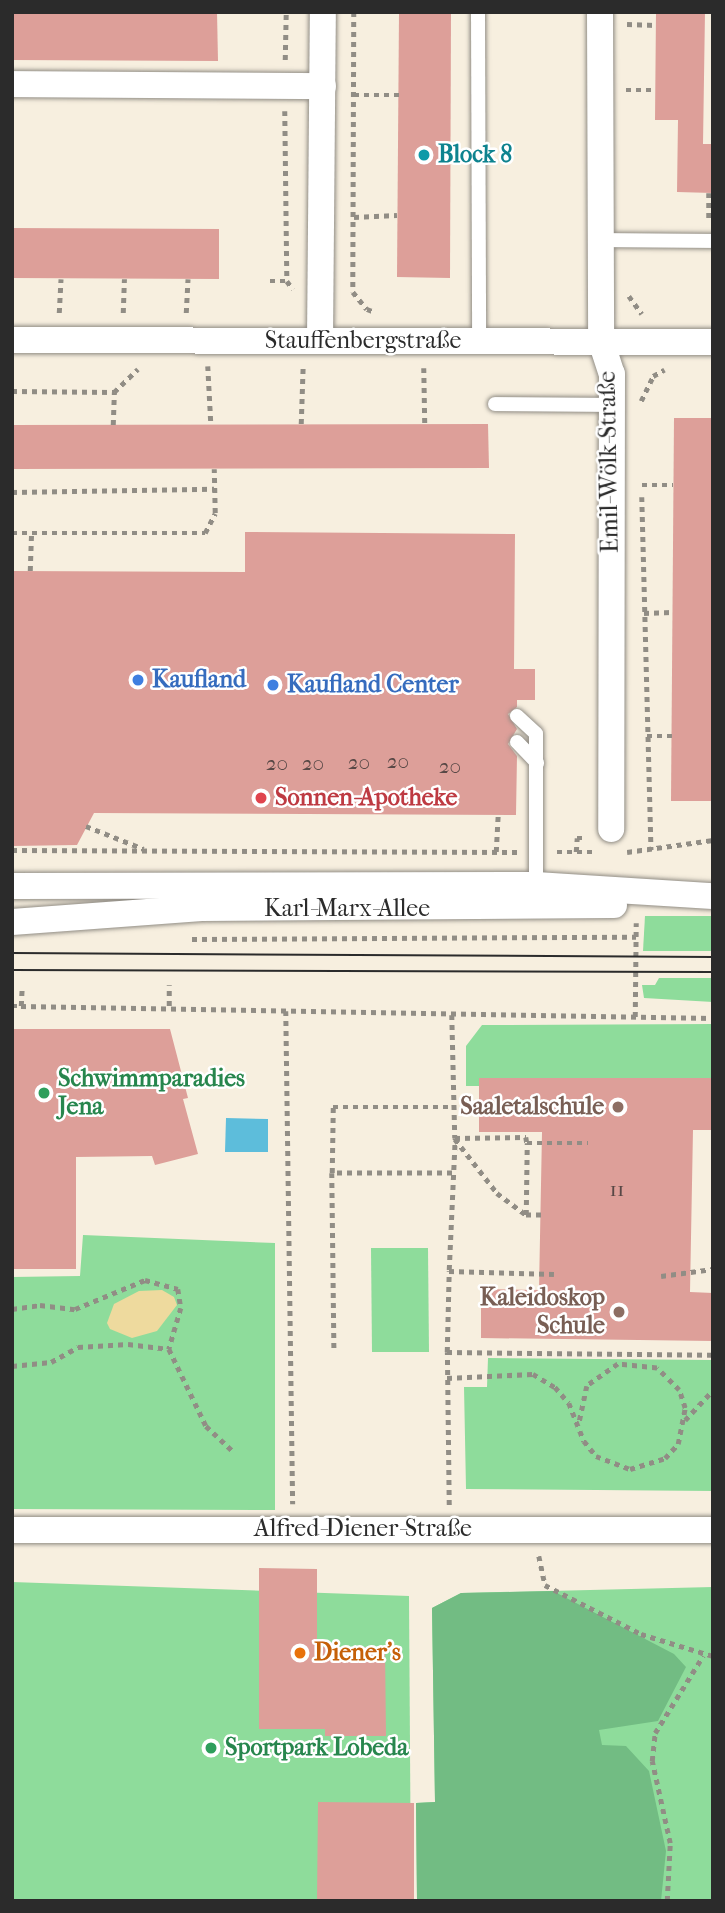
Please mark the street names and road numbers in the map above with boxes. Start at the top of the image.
street label: Stauffenbergstraße [265,327,461,355]
street label: Emil-Wölk-Straße [593,371,625,553]
street label: Karl-Marx-Allee [264,895,430,923]
street label: Alfred-Diener-Straße [254,1515,472,1543]

